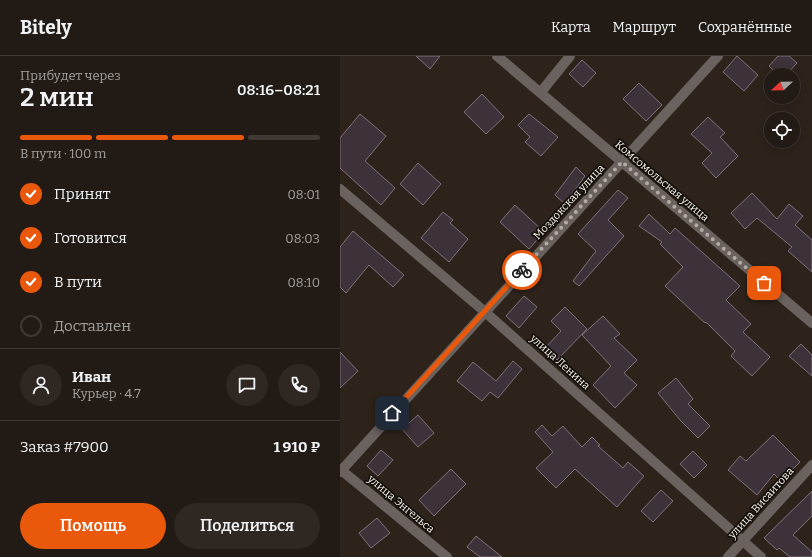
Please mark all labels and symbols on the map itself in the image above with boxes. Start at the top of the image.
north arrow [764,68,800,104]
street label: Комсомольская улица [612,138,712,224]
street label: Моздокская улица [531,162,607,242]
courier [502,250,542,290]
pin [747,266,781,300]
street label: улица Ленина [527,331,593,392]
pin [375,396,409,430]
street label: улица Висаитова [725,465,796,542]
street label: улица Энгельса [364,472,437,536]

